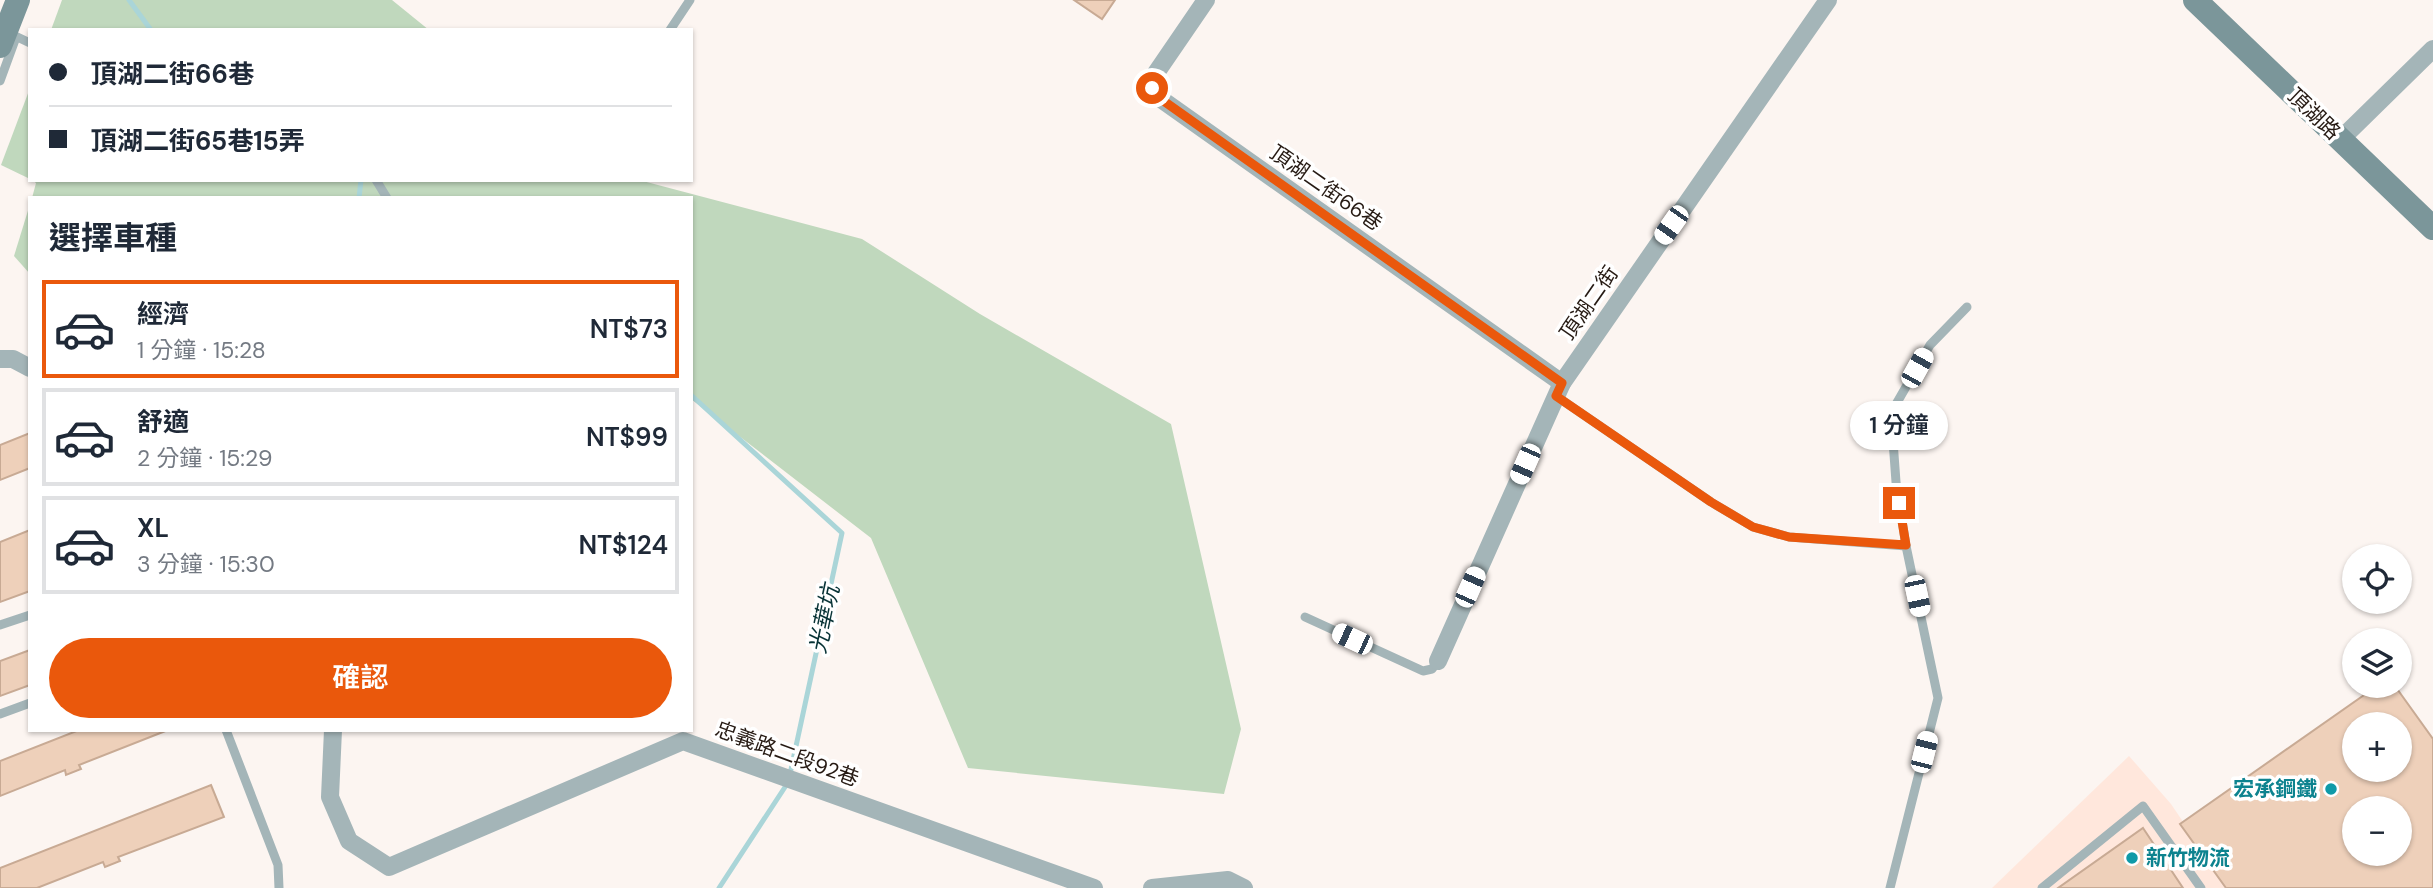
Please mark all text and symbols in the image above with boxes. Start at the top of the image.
text: 頂湖二街66巷 [91,57,254,91]
route start [1136,72,1168,104]
street label: 頂湖路 [2282,82,2346,146]
text: 頂湖二街65巷15弄 [91,124,305,158]
street label: 頂湖二街66巷 [1264,139,1388,237]
car [1651,202,1692,248]
text: 選擇車種 [49,217,177,259]
street label: 頂湖二街 [1553,261,1625,345]
text: 經濟 [137,297,189,331]
icon: car [53,298,116,361]
text: NT$73 [590,312,668,346]
text: 1 分鐘 · 15:28 [137,335,266,365]
car [1898,345,1937,391]
callout: 1 分鐘 [1850,402,1948,450]
text: 舒適 [137,405,189,439]
icon: car [53,406,116,469]
text: 1 分鐘 [1869,410,1929,440]
text: NT$99 [586,420,668,454]
car [1507,441,1544,487]
text: 2 分鐘 · 15:29 [137,443,272,473]
route end [1883,487,1915,519]
text: XL [137,511,169,545]
icon: car [53,514,116,577]
text: NT$124 [578,528,668,562]
map controls [2342,544,2412,866]
button: locate [2342,544,2412,614]
text: 3 分鐘 · 15:30 [137,549,275,579]
car [1452,564,1489,610]
car [1903,573,1932,619]
water label: 光華坑 [802,579,846,656]
car [1329,621,1376,657]
button: layers [2342,628,2412,698]
button: 確認 [49,638,672,718]
button: + [2342,712,2412,782]
street label: 忠義路二段92巷 [711,715,863,793]
car [1909,729,1940,775]
place label: 宏承鋼鐵 [2233,775,2317,803]
marker: 宏承鋼鐵 [2323,781,2339,797]
button: − [2342,796,2412,866]
place label: 新竹物流 [2146,844,2230,872]
marker: 新竹物流 [2124,850,2140,866]

